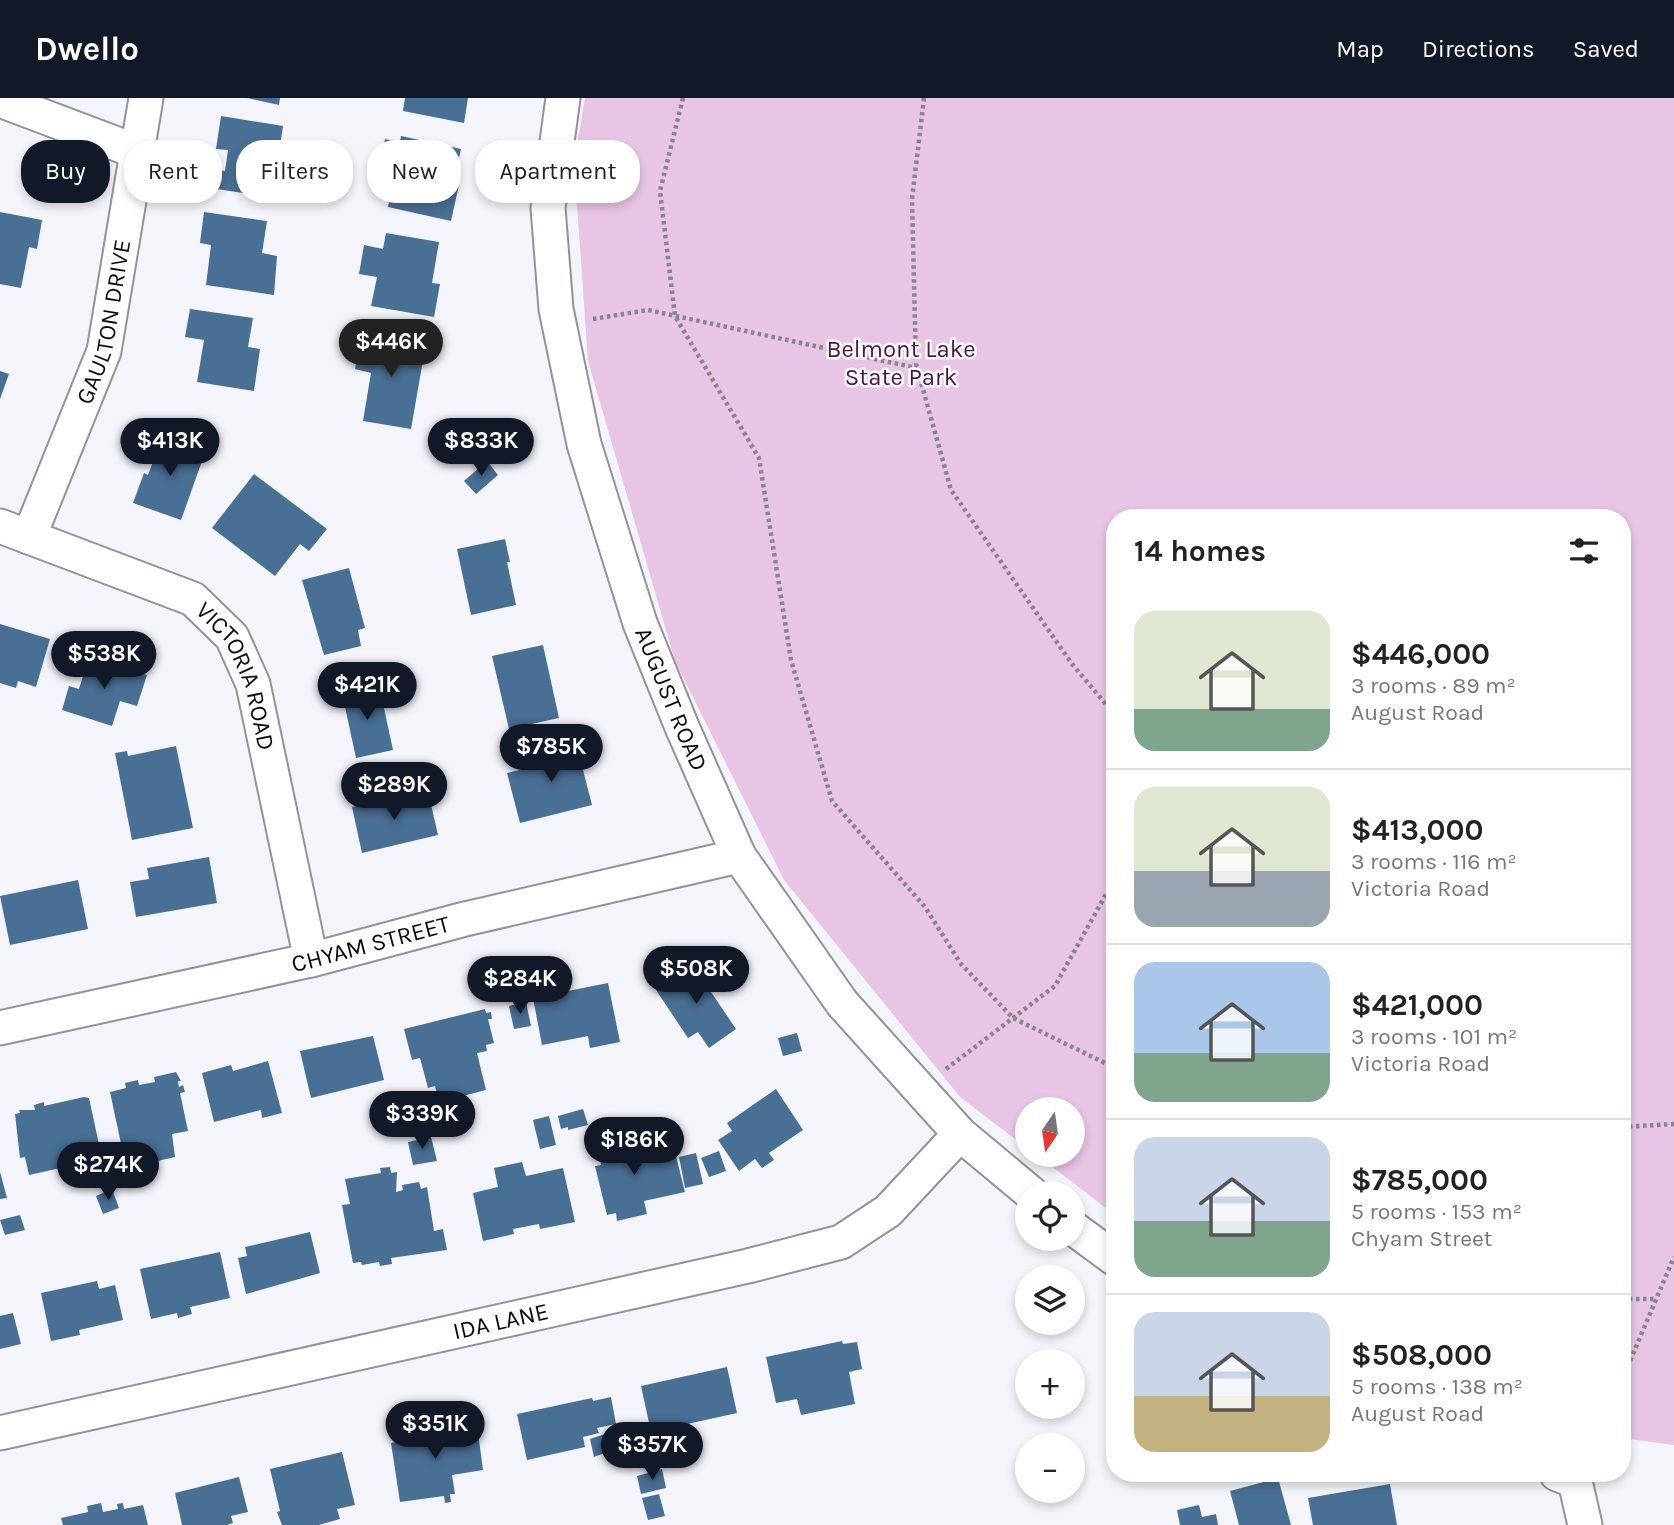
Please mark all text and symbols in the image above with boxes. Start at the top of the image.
text: Dwello [35,30,139,68]
text: Map [1336,35,1384,63]
text: Directions [1422,35,1535,63]
text: Saved [1573,35,1639,63]
chip: Buy [21,140,110,203]
chip: Rent [124,140,222,203]
chip: Filters [236,140,353,203]
chip: New [367,140,461,203]
chip: Apartment [475,140,640,203]
street label: GAULTON DRIVE [70,237,136,408]
pin: $446K [342,320,440,379]
text: $446K [355,328,427,355]
park label: Belmont Lake State Park [826,335,976,391]
pin: $413K [121,418,219,478]
pin: $833K [432,418,530,478]
text: $413K [136,427,204,454]
text: $833K [444,427,518,454]
icon: filters [1565,532,1603,570]
text: 14 homes [1134,533,1266,569]
street label: VICTORIA ROAD [190,596,281,753]
street label: AUGUST ROAD [629,623,714,775]
pin: $538K [55,632,153,691]
text: $446,000 [1351,636,1490,672]
icon: home [1190,639,1274,723]
text: $538K [67,640,141,667]
pin: $421K [318,662,416,722]
text: $421K [334,671,400,698]
text: 3 rooms · 89 m² [1351,672,1516,699]
text: August Road [1351,699,1484,726]
pin: $785K [502,724,600,784]
text: $785K [516,733,586,760]
pin: $289K [345,762,443,822]
text: $289K [357,771,431,798]
text: $413,000 [1351,812,1483,848]
icon: home [1190,815,1274,899]
text: 3 rooms · 116 m² [1351,848,1517,875]
text: Victoria Road [1351,875,1490,902]
street label: CHYAM STREET [289,910,453,978]
pin: $508K [647,946,745,1006]
text: $508K [659,955,733,982]
pin: $284K [471,956,569,1016]
text: $284K [483,965,557,992]
text: $421,000 [1351,987,1483,1023]
icon: home [1190,990,1274,1074]
text: 3 rooms · 101 m² [1351,1023,1517,1050]
text: Victoria Road [1351,1050,1490,1077]
pin: $339K [373,1091,471,1151]
north arrow [1015,1097,1085,1167]
map controls [1015,1097,1085,1503]
text: $339K [385,1100,459,1127]
pin: $186K [585,1118,683,1177]
text: $186K [600,1126,668,1153]
pin: $274K [59,1142,157,1202]
text: $274K [73,1151,143,1178]
text: $785,000 [1351,1162,1488,1198]
icon: home [1190,1165,1274,1249]
button: locate [1015,1181,1085,1251]
text: 5 rooms · 153 m² [1351,1198,1522,1225]
text: Chyam Street [1351,1225,1492,1252]
button: layers [1015,1265,1085,1335]
street label: IDA LANE [450,1297,551,1345]
text: $508,000 [1351,1337,1492,1373]
icon: home [1190,1340,1274,1424]
button: + [1015,1349,1085,1419]
text: 5 rooms · 138 m² [1351,1373,1523,1400]
text: August Road [1351,1400,1484,1427]
pin: $351K [386,1402,484,1461]
text: $351K [402,1410,468,1437]
pin: $357K [603,1422,701,1482]
text: $357K [617,1431,687,1458]
button: − [1015,1433,1085,1503]

